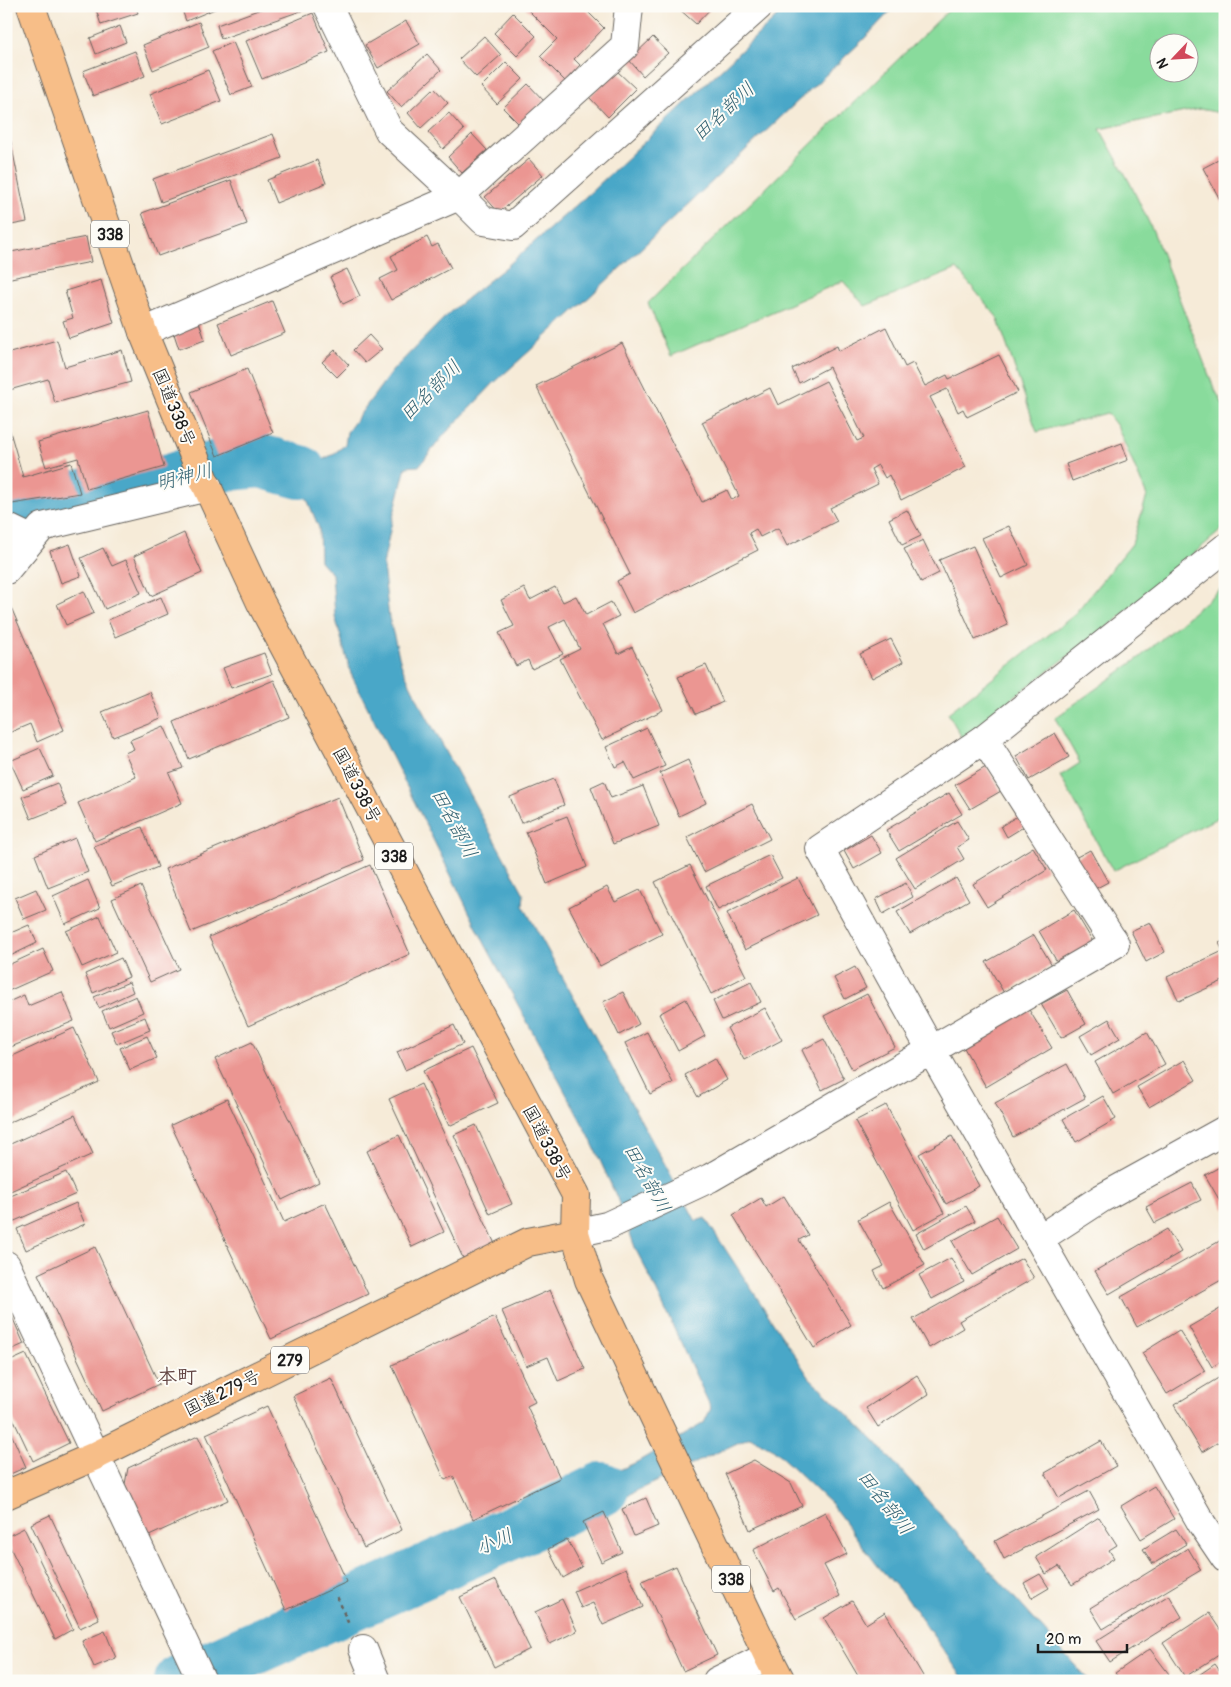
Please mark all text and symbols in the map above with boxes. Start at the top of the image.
north arrow [1148,32,1198,82]
text: N [1153,55,1172,71]
water label: 田名部川 [688,77,760,146]
road number: 338 [91,220,129,248]
water label: 田名部川 [395,355,466,426]
street label: 国道338号 [147,364,200,450]
water label: 明神川 [154,458,215,496]
street label: 国道338号 [327,743,386,827]
water label: 田名部川 [426,784,483,863]
road number: 338 [375,842,413,869]
street label: 国道338号 [517,1101,576,1185]
water label: 田名部川 [618,1139,676,1218]
road number: 279 [271,1346,309,1374]
district label: 本町 [157,1364,197,1389]
street label: 国道279号 [180,1365,264,1422]
water label: 田名部川 [852,1465,918,1540]
water label: 小川 [472,1523,517,1561]
road number: 338 [712,1566,750,1592]
scale bar [1038,1622,1127,1654]
text: 20 m [1046,1630,1081,1649]

